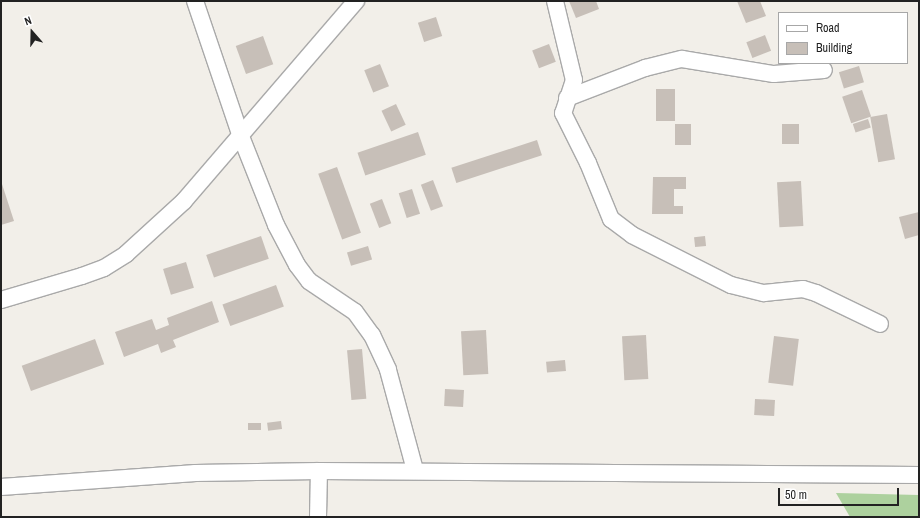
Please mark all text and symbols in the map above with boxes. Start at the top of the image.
north arrow [12,12,52,52]
legend [778,12,908,64]
text: N [22,13,33,28]
text: Road [816,20,840,36]
text: Building [816,40,852,56]
scale bar [780,480,901,506]
text: 50 m [785,487,807,503]

